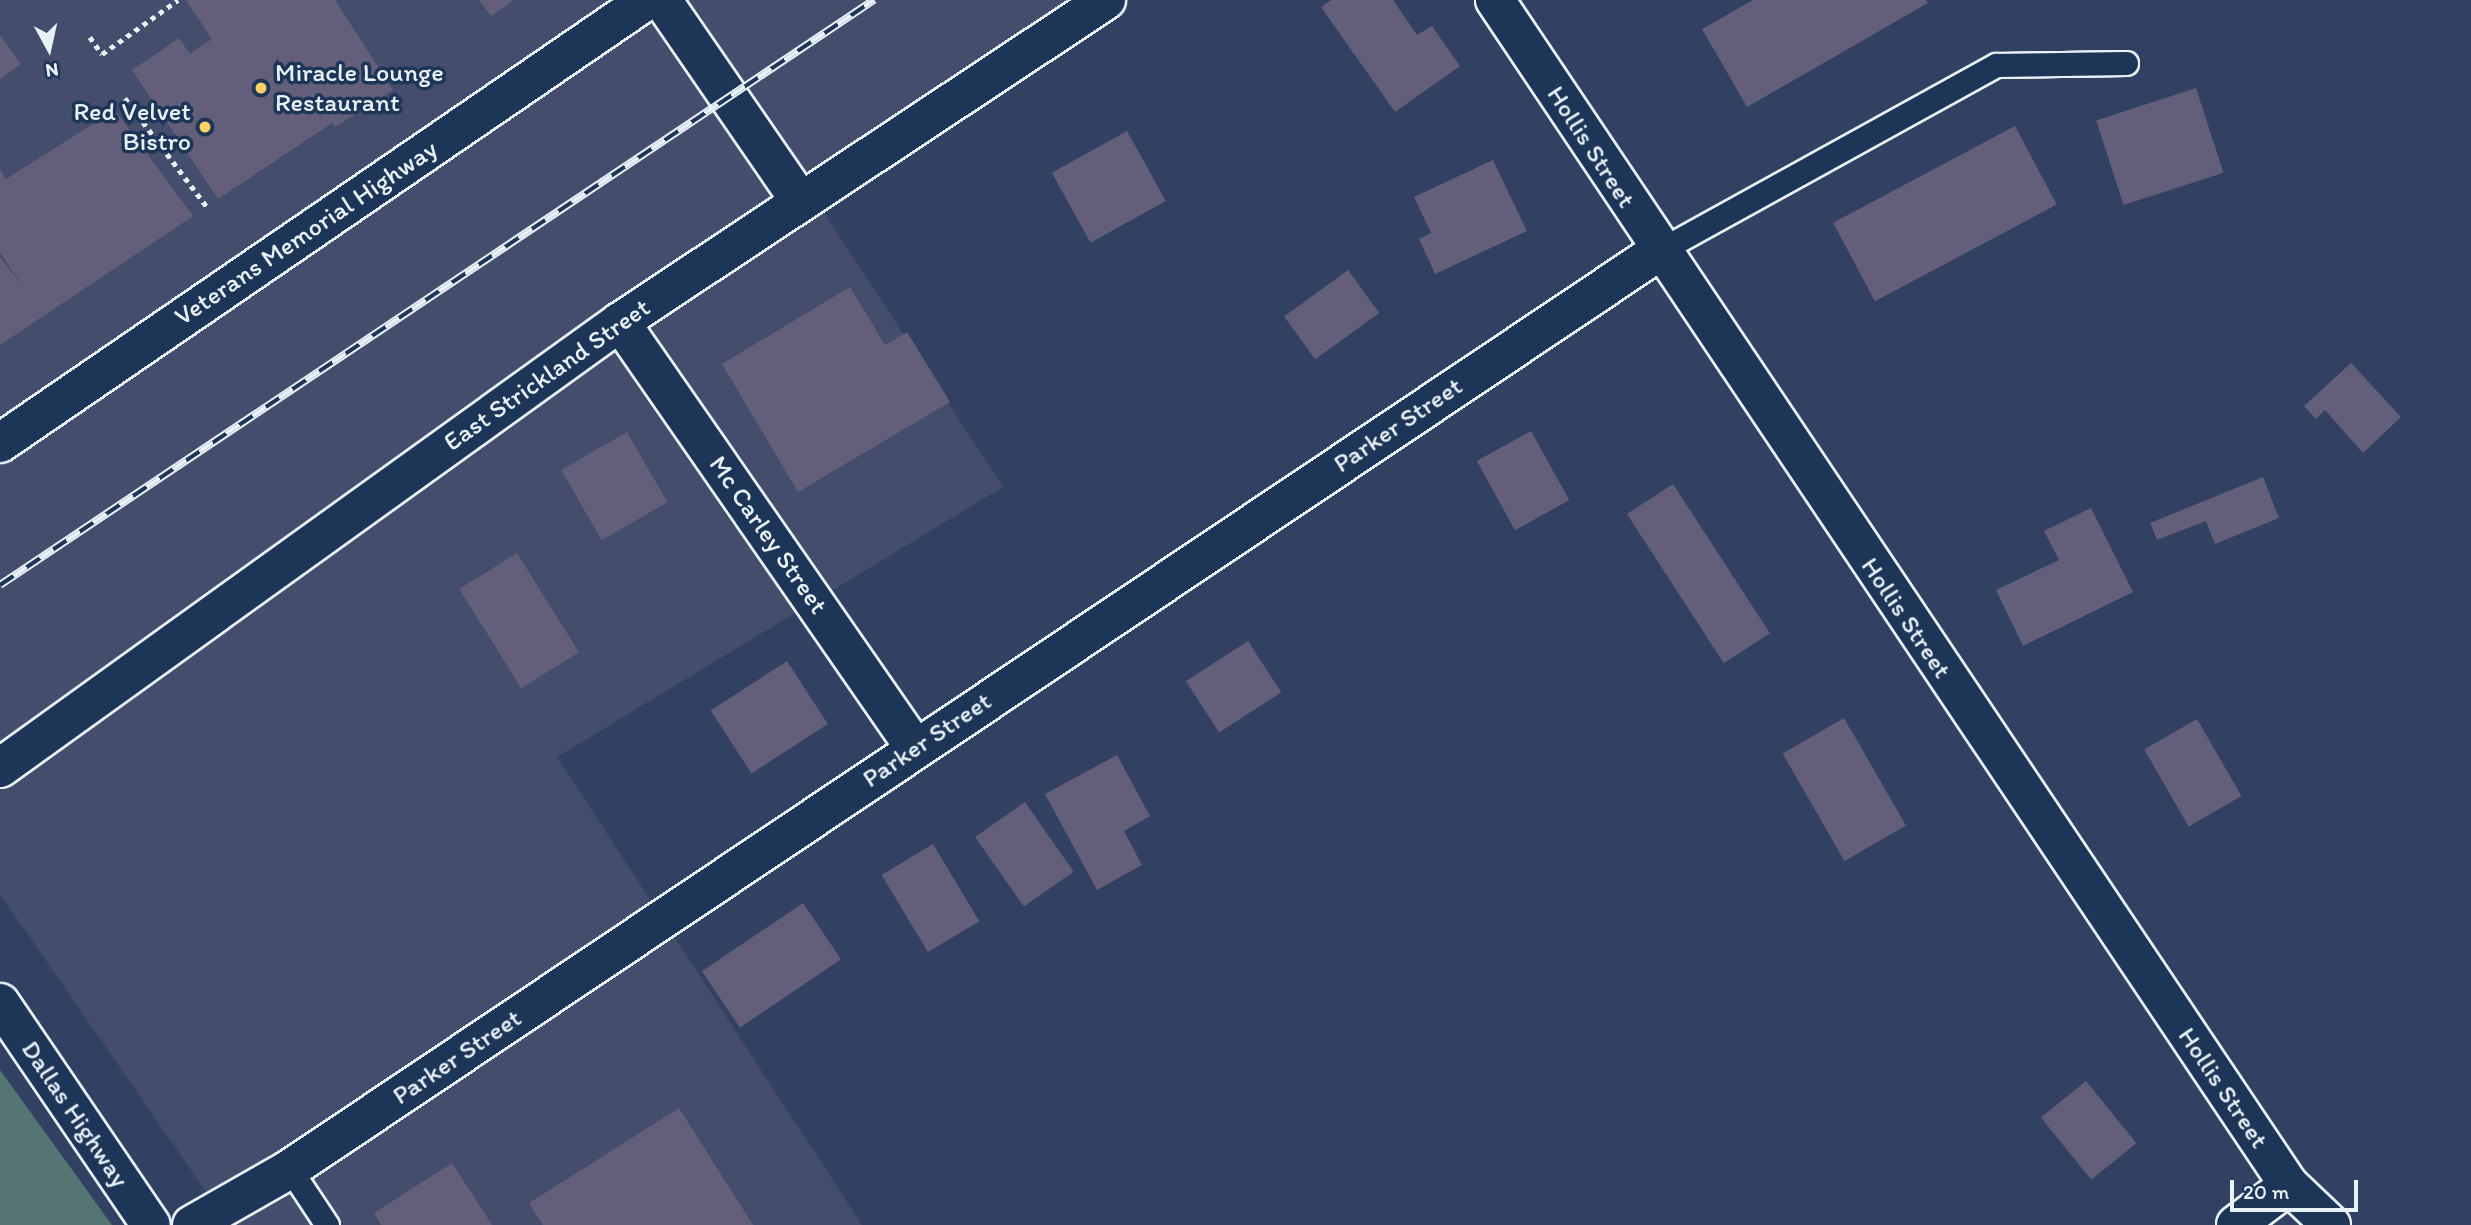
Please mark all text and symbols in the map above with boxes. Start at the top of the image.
north arrow [14,14,84,84]
place label: Miracle Lounge Restaurant [275,57,444,119]
text: N [44,58,60,83]
marker: Miracle Lounge Restaurant [253,80,269,96]
street label: Hollis Street [1540,80,1642,214]
place label: Red Velvet Bistro [75,96,191,158]
marker: Red Velvet Bistro [197,119,213,135]
street label: Veterans Memorial Highway [169,134,443,332]
street label: East Strickland Street [438,292,656,458]
street label: Parker Street [1328,371,1468,479]
street label: Mc Carley Street [702,450,834,620]
street label: Hollis Street [1854,552,1958,684]
street label: Parker Street [857,686,997,794]
street label: Parker Street [387,1003,527,1111]
street label: Hollis Street [2171,1022,2275,1154]
street label: Dallas Highway [15,1035,135,1193]
scale bar [2233,1166,2361,1210]
text: 20 m [2243,1179,2289,1204]

